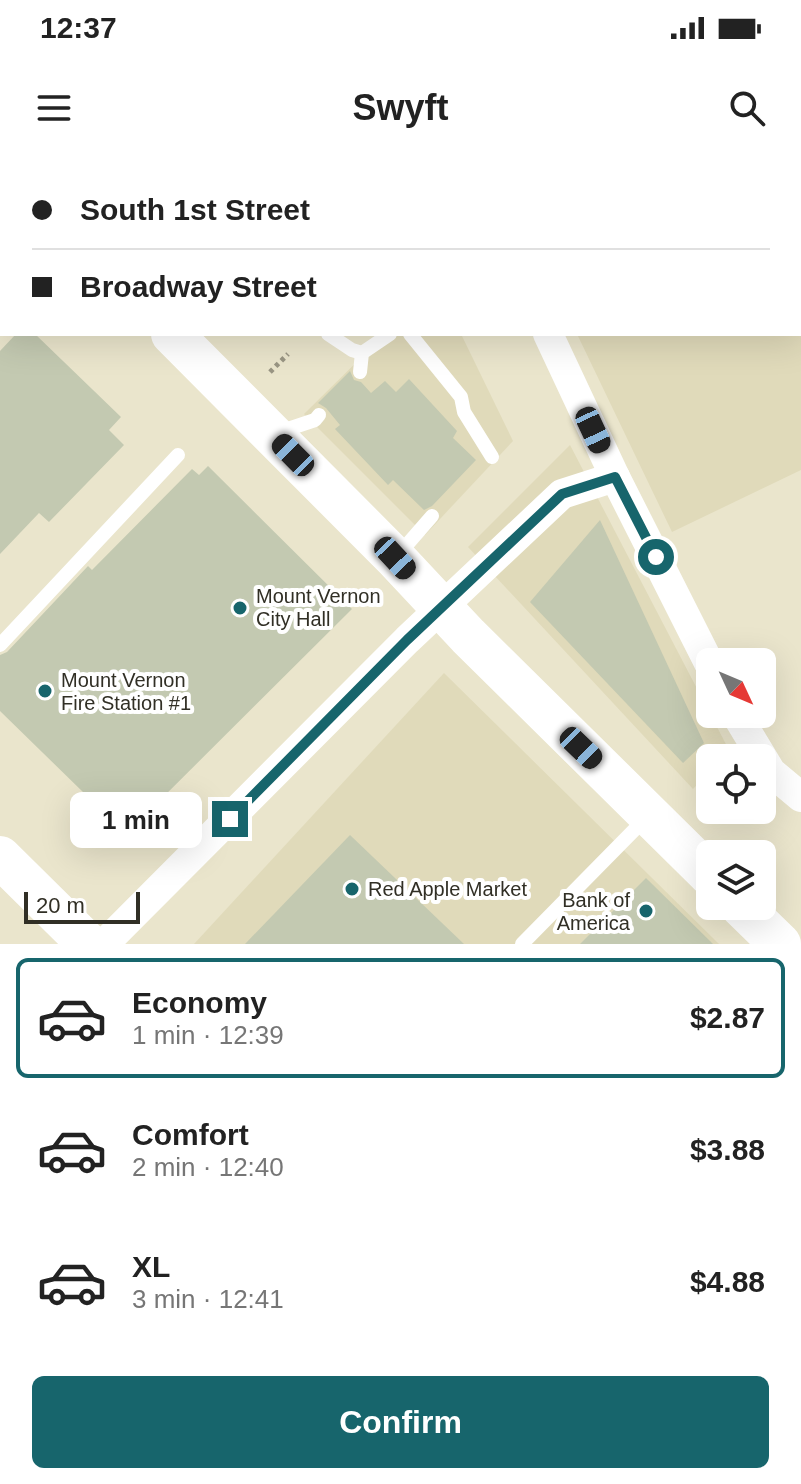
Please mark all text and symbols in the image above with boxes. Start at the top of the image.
text: 12:37 [40,11,117,44]
icon: menu [32,86,76,130]
icon: search [725,86,769,130]
text: Swyft [352,87,449,128]
text: South 1st Street [80,193,310,226]
text: Broadway Street [80,270,317,303]
car [572,403,614,457]
car [268,430,318,480]
car [370,532,420,584]
route start [638,539,674,575]
place label: Mount Vernon City Hall [256,585,381,630]
marker: Mount Vernon City Hall [231,599,249,617]
north arrow [696,648,776,728]
map controls [696,648,776,920]
place label: Mount Vernon Fire Station #1 [61,669,191,714]
marker: Mount Vernon Fire Station #1 [36,682,54,700]
car [555,723,607,773]
button: locate [696,744,776,824]
callout: 1 min [70,791,202,847]
route end [212,801,248,837]
text: 1 min [102,805,170,835]
button: layers [696,840,776,920]
place label: Red Apple Market [368,878,527,900]
marker: Red Apple Market [343,880,361,898]
scale bar [24,888,140,924]
place label: Bank of America [557,889,631,934]
text: 20 m [36,893,85,918]
marker: Bank of America [637,902,655,920]
icon: car [36,982,108,1054]
text: Economy [132,986,267,1019]
text: $2.87 [690,1001,765,1034]
text: 1 min · 12:39 [132,1020,284,1050]
icon: car [36,1114,108,1186]
text: Comfort [132,1118,249,1151]
text: $3.88 [690,1133,765,1166]
text: 2 min · 12:40 [132,1152,284,1182]
icon: car [36,1246,108,1318]
text: XL [132,1250,170,1283]
text: $4.88 [690,1265,765,1298]
text: 3 min · 12:41 [132,1284,284,1314]
button: Confirm [32,1376,769,1468]

